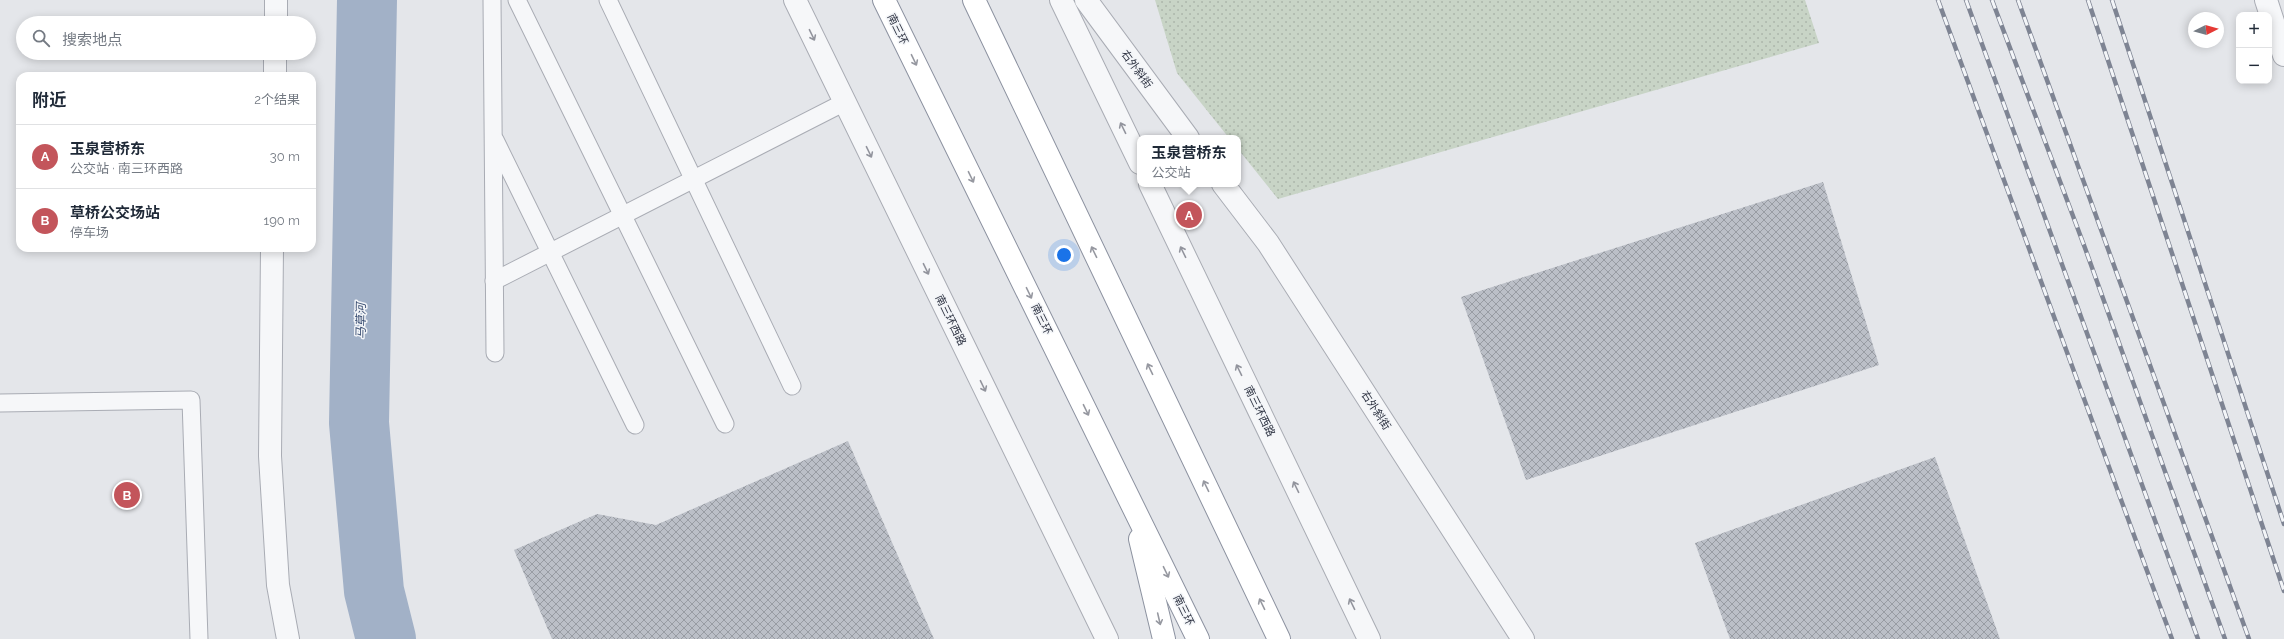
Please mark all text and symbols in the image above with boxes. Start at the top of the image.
street label: 南三环 [884,12,911,47]
north arrow [2188,12,2224,48]
map controls [2236,12,2272,84]
button: + [2236,12,2272,48]
search box [16,16,316,60]
icon: search [30,27,52,49]
one-way arrow [809,29,816,41]
text: 搜索地点 [62,31,122,49]
street label: 右外斜街 [1118,48,1155,91]
button: − [2236,48,2272,84]
one-way arrow [911,54,918,66]
text: 附近 [32,90,66,110]
text: 2个结果 [254,92,300,107]
one-way arrow [1119,122,1126,134]
popup [1137,135,1241,187]
text: 玉泉营桥东 [70,140,145,158]
text: 玉泉营桥东 [1151,144,1227,162]
one-way arrow [866,146,873,158]
text: A [41,149,49,164]
text: 30 m [270,149,300,164]
text: 公交站 · 南三环西路 [70,161,183,176]
text: 公交站 [1151,165,1191,180]
one-way arrow [968,170,975,182]
pin: A [1176,200,1202,230]
text: 草桥公交场站 [70,204,160,222]
text: B [41,213,49,228]
text: 190 m [264,213,300,228]
text: 停车场 [70,225,109,240]
your location [1054,245,1074,265]
one-way arrow [1090,246,1097,258]
one-way arrow [1179,247,1186,259]
one-way arrow [923,262,930,274]
one-way arrow [1026,287,1033,299]
street label: 南三环西路 [933,293,968,348]
water label: 马草河 [354,301,368,339]
street label: 南三环 [1028,302,1055,337]
one-way arrow [1146,363,1153,375]
one-way arrow [1235,364,1243,376]
one-way arrow [980,379,987,391]
street label: 南三环西路 [1242,384,1277,439]
street label: 右外斜街 [1358,388,1393,432]
one-way arrow [1083,404,1090,416]
pin: B [114,480,140,510]
one-way arrow [1202,481,1209,493]
one-way arrow [1292,481,1299,493]
one-way arrow [1163,566,1170,578]
street label: 南三环 [1170,593,1197,628]
one-way arrow [1258,598,1265,610]
one-way arrow [1348,598,1355,610]
one-way arrow [1156,612,1164,625]

